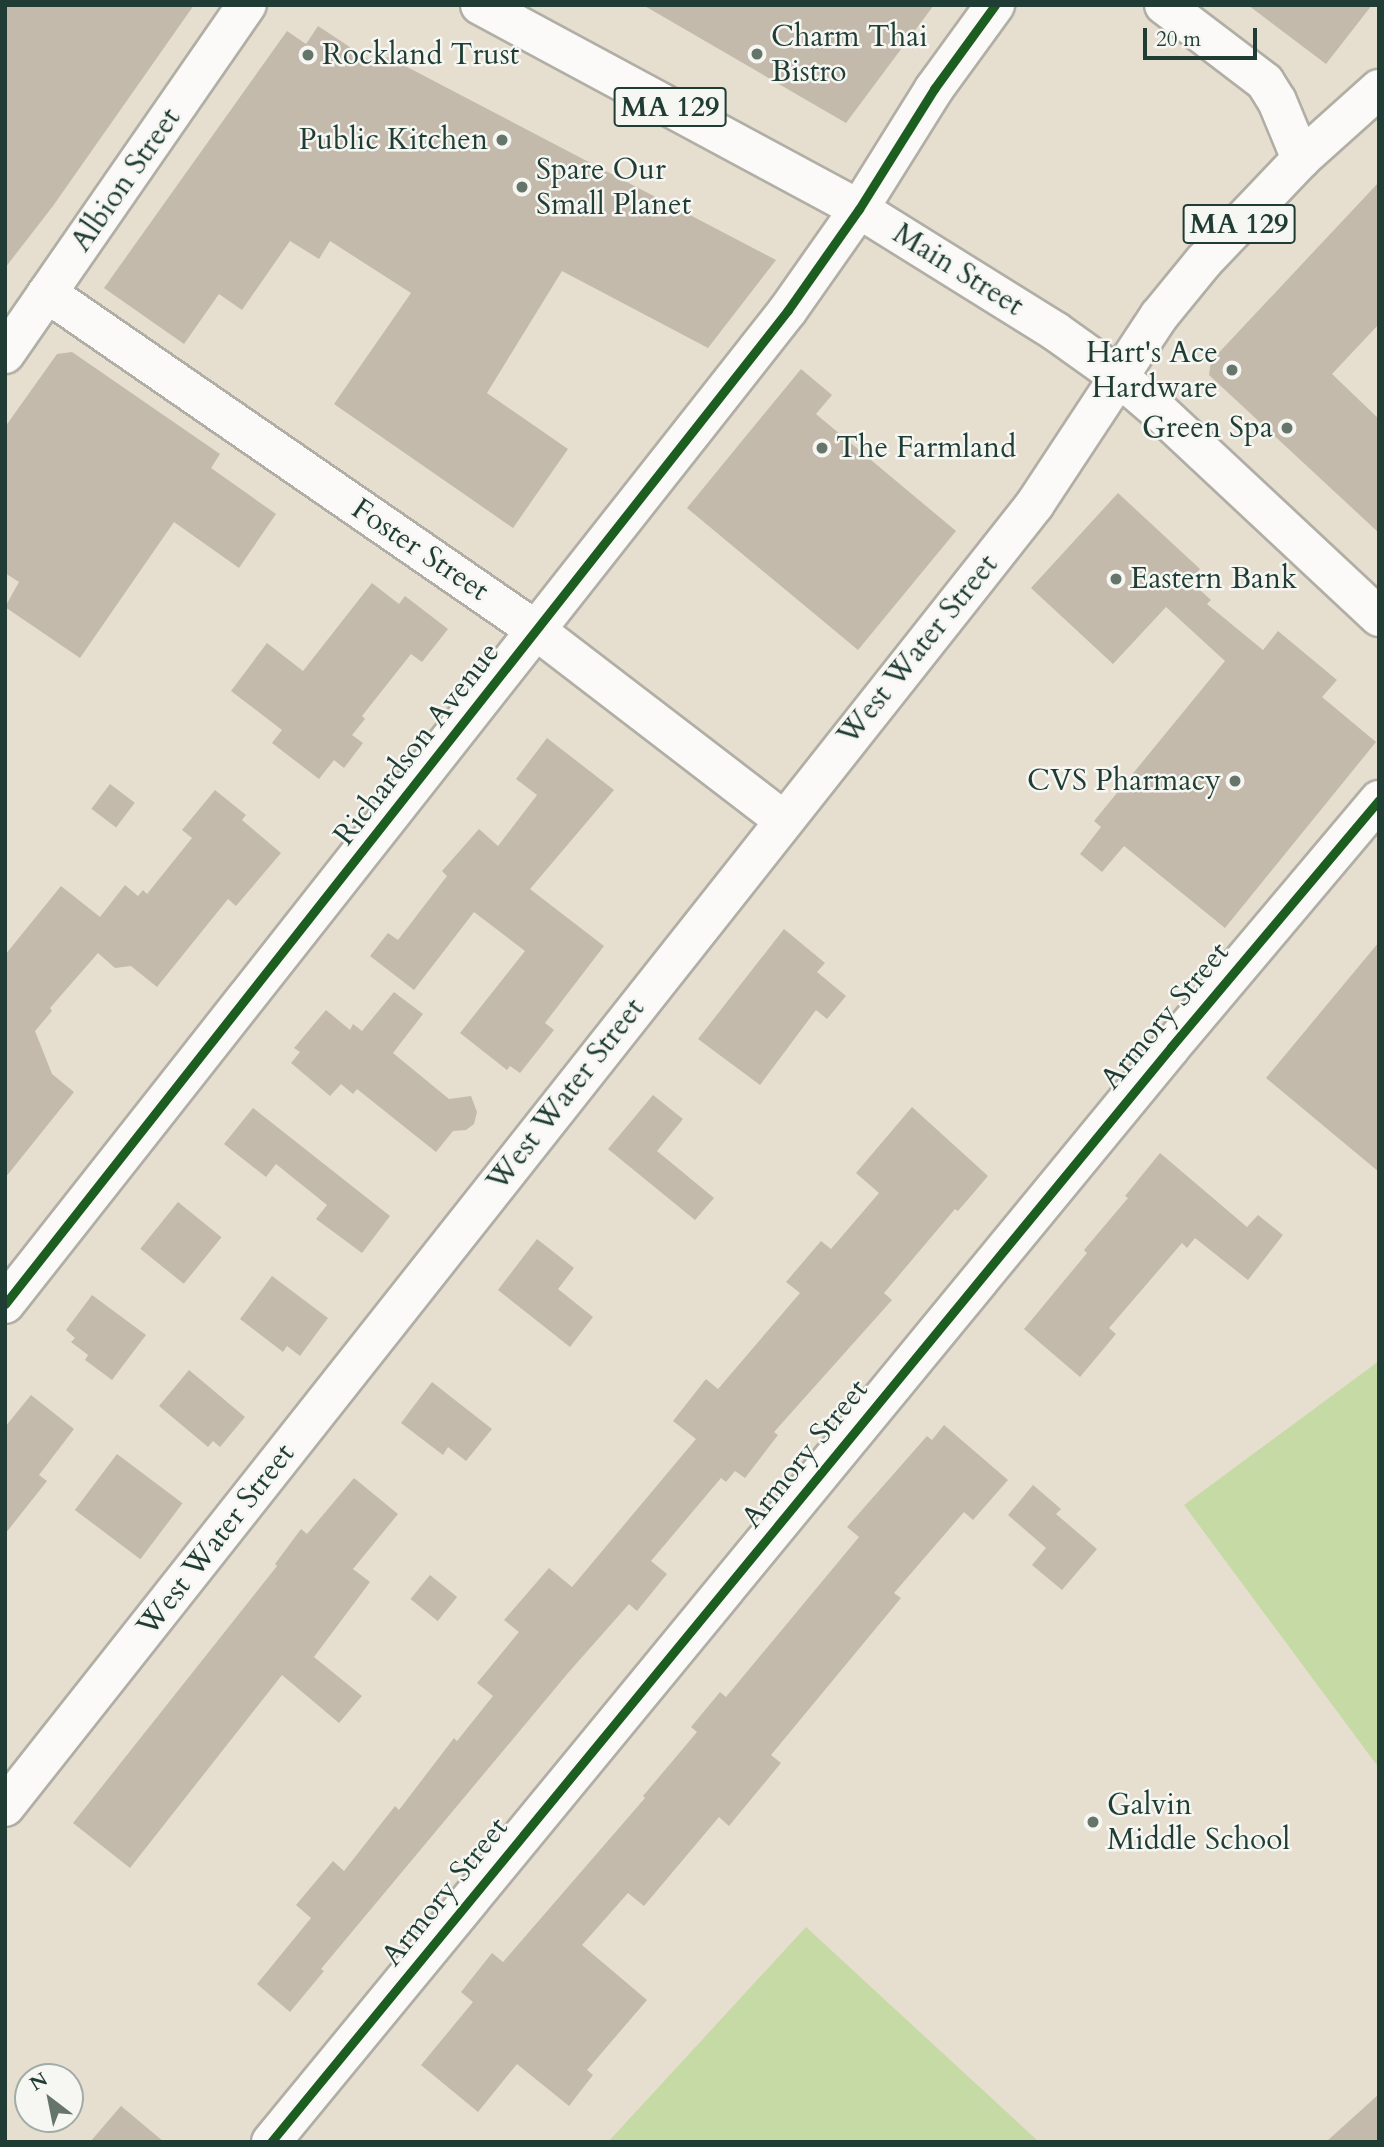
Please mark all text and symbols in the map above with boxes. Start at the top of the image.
scale bar [1146,14,1260,58]
place label: Charm Thai Bistro [771,19,928,90]
text: 20 m [1156,25,1201,54]
place label: Rockland Trust [322,37,519,73]
marker: Charm Thai Bistro [749,46,765,62]
marker: Rockland Trust [300,47,316,63]
road number: MA 129 [612,82,728,132]
street label: Albion Street [63,101,189,259]
place label: Public Kitchen [299,122,488,158]
marker: Public Kitchen [494,132,510,148]
place label: Spare Our Small Planet [536,152,691,222]
marker: Spare Our Small Planet [514,179,530,195]
road number: MA 129 [1181,200,1297,248]
street label: Main Street [886,216,1030,324]
place label: Hart's Ace Hardware [1086,335,1218,406]
marker: Hart's Ace Hardware [1224,362,1240,378]
place label: Green Spa [1142,410,1273,446]
marker: Green Spa [1279,420,1295,436]
place label: The Farmland [836,430,1016,466]
marker: The Farmland [814,440,830,456]
street label: Foster Street [345,491,495,609]
street label: West Water Street [830,547,1006,753]
place label: Eastern Bank [1130,561,1297,597]
marker: Eastern Bank [1108,571,1124,587]
street label: Richardson Avenue [327,635,507,853]
place label: CVS Pharmacy [1027,763,1221,799]
marker: CVS Pharmacy [1227,773,1243,789]
street label: Armory Street [1093,935,1237,1097]
street label: West Water Street [480,991,652,1199]
street label: Armory Street [734,1372,876,1536]
street label: West Water Street [130,1436,302,1644]
place label: Galvin Middle School [1107,1787,1290,1857]
street label: Armory Street [374,1810,516,1974]
marker: Galvin Middle School [1085,1814,1101,1830]
north arrow [14,2063,84,2133]
text: N [25,2066,53,2097]

